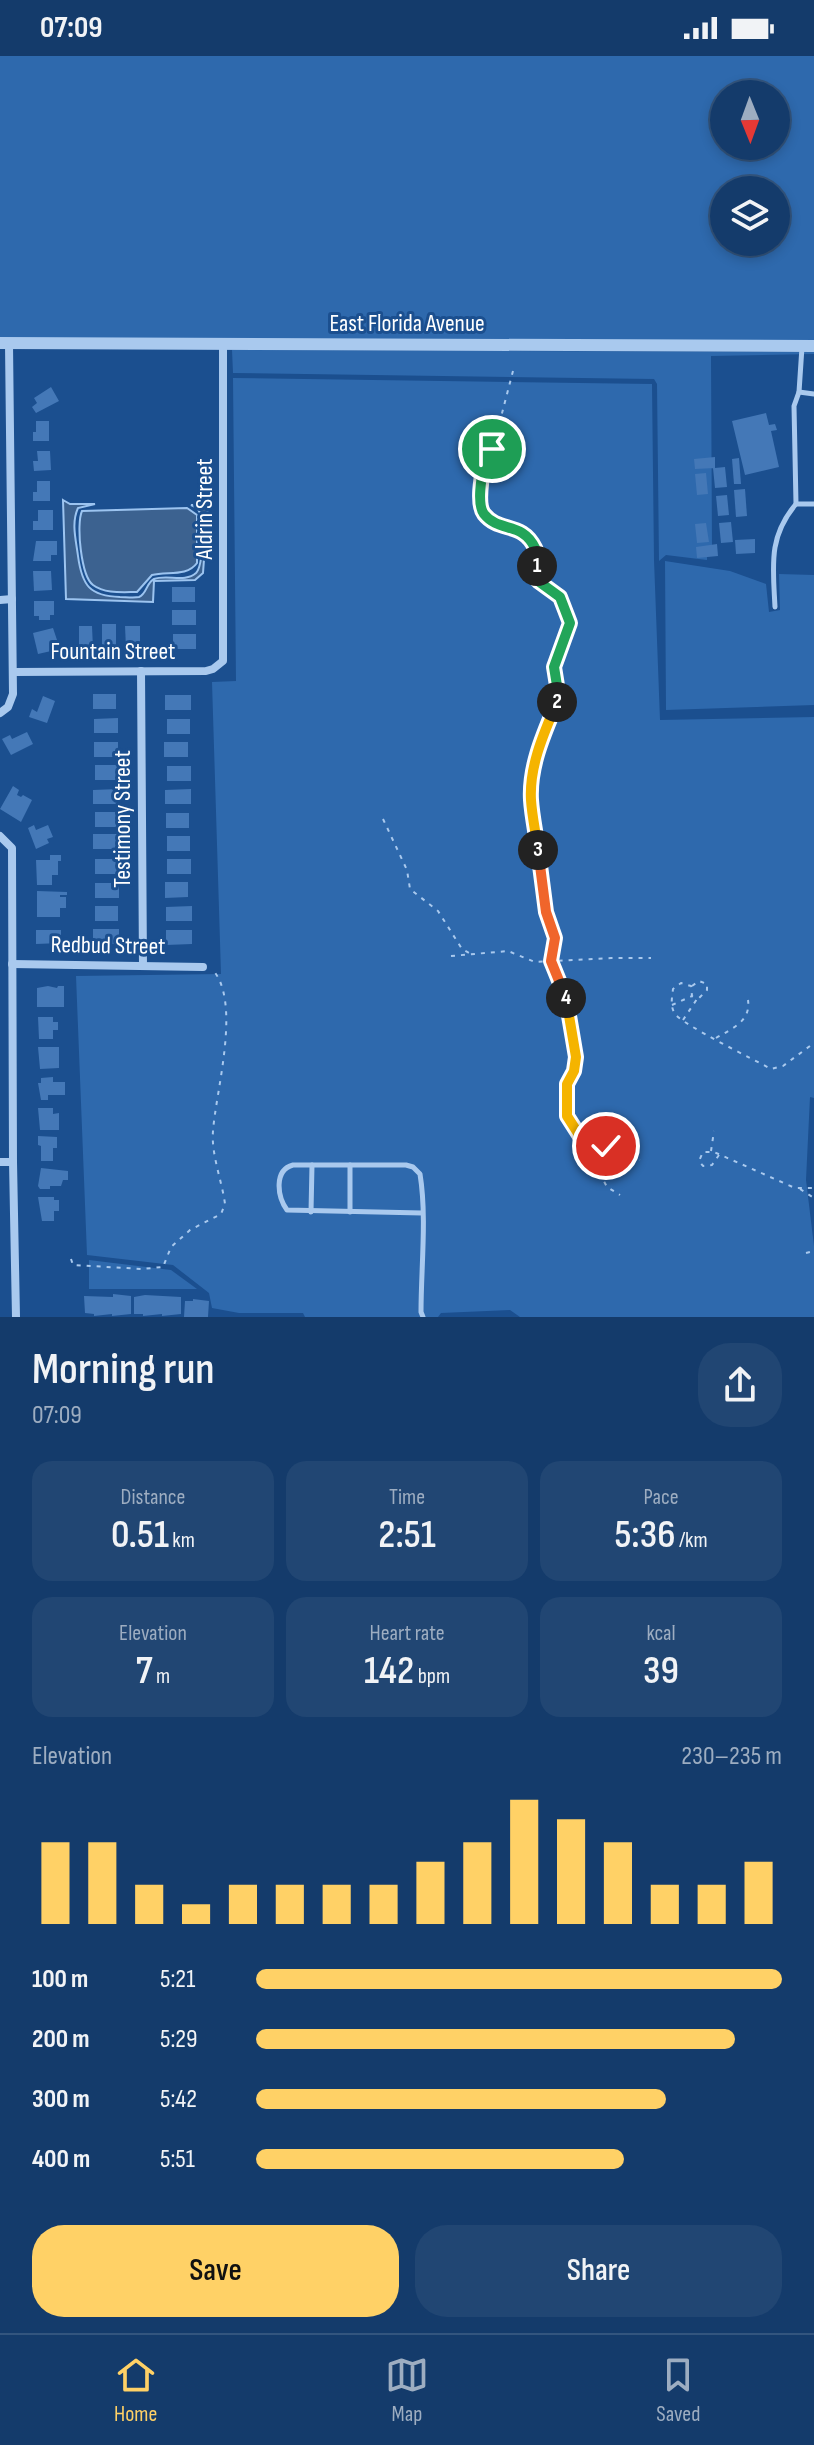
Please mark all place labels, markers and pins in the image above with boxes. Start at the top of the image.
pin [458,415,526,483]
pin: 1 [517,546,557,586]
pin: 2 [537,682,577,722]
pin: 3 [518,830,558,870]
pin: 4 [546,978,586,1018]
pin [572,1112,640,1180]

